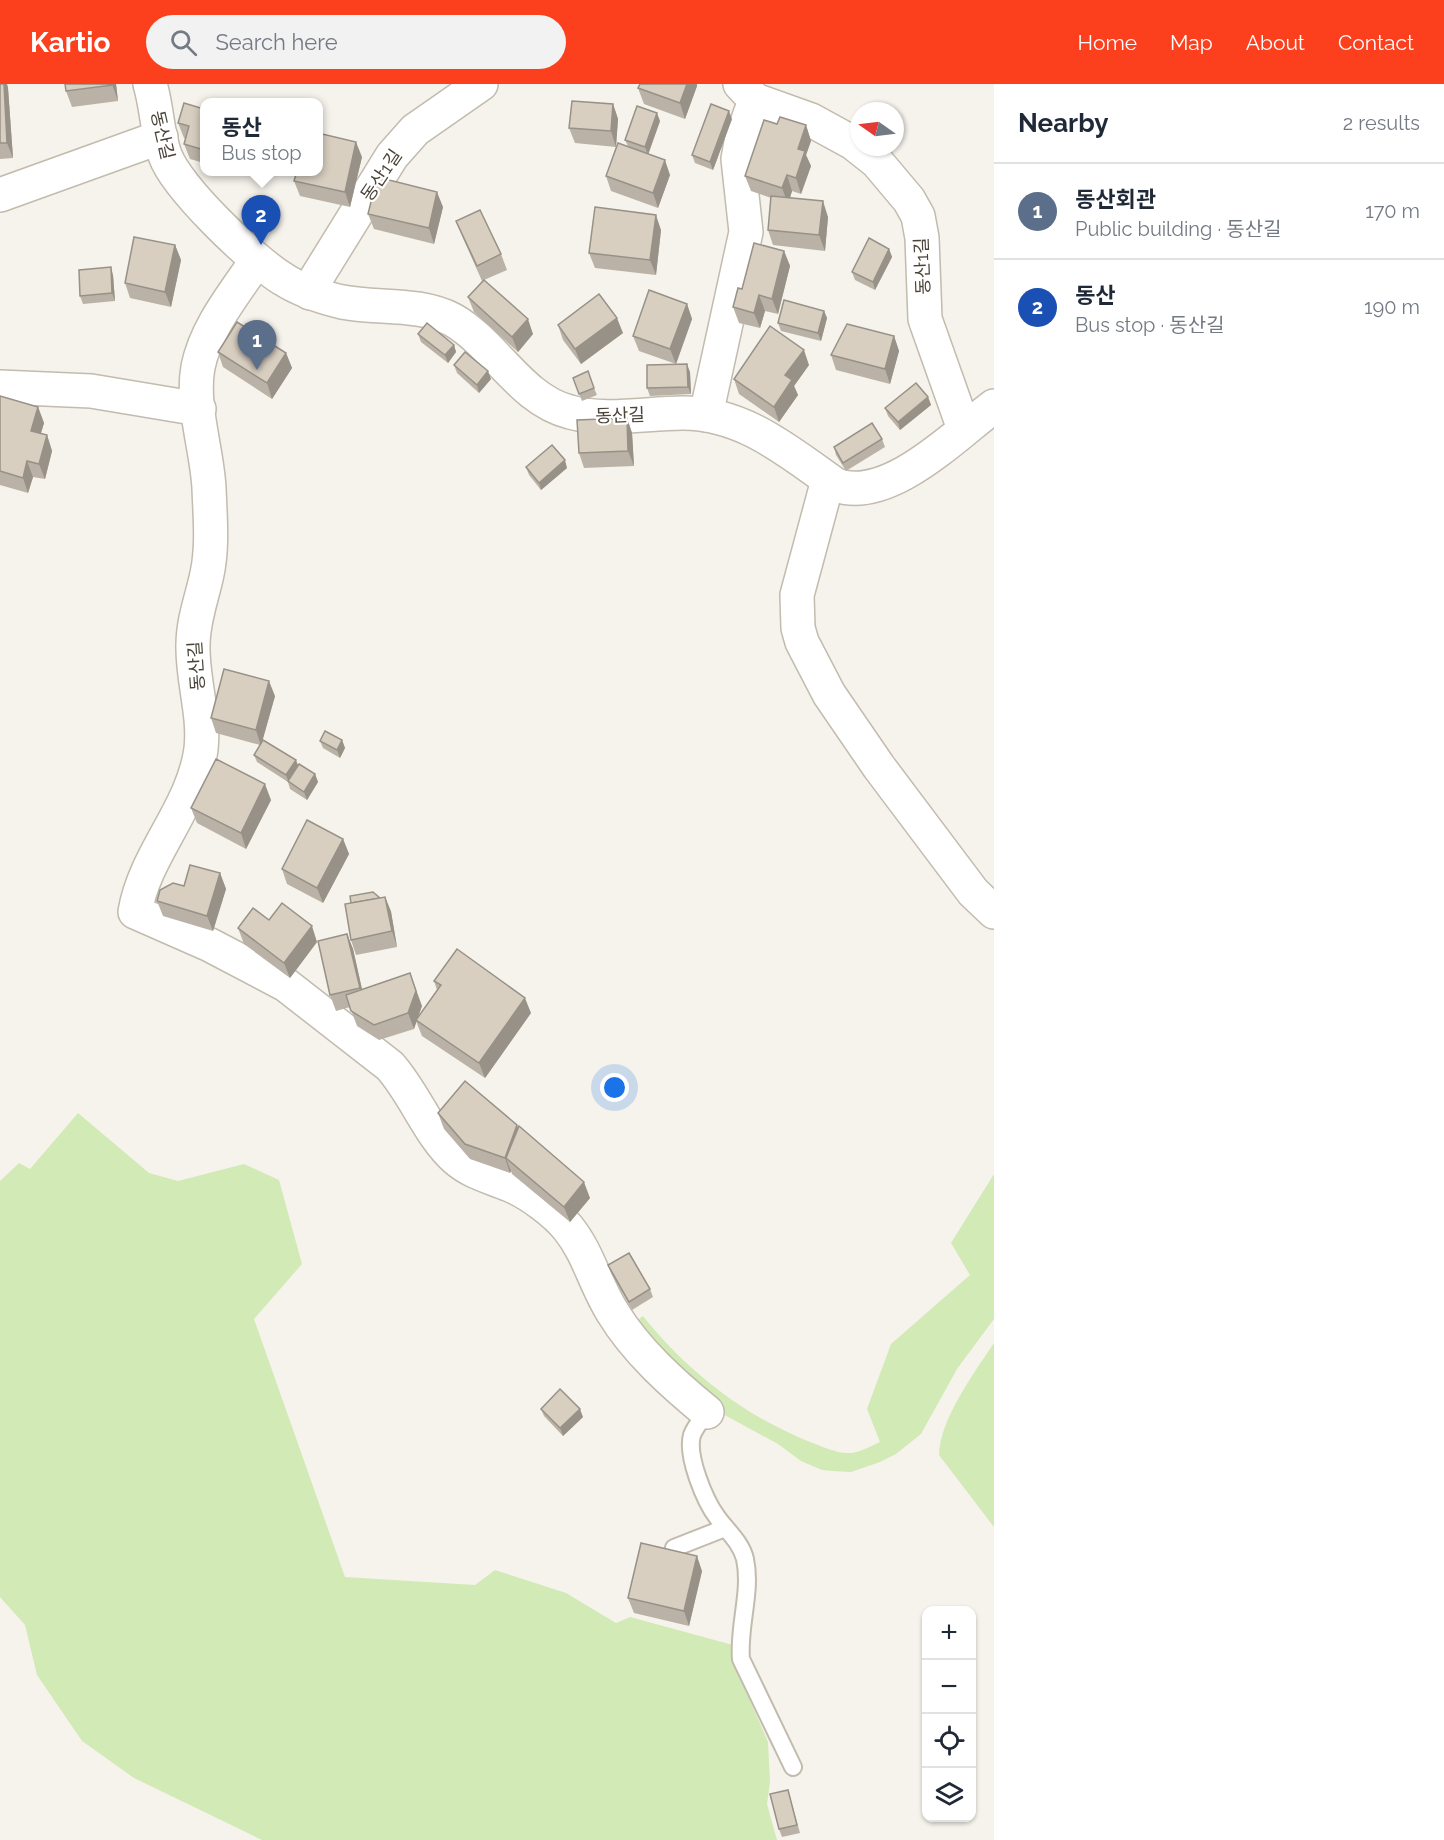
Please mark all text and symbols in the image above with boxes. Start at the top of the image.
search box [146,15,566,69]
text: Kartio [30,26,110,59]
icon: search [167,26,200,59]
text: Search here [215,29,338,55]
text: Home [1078,30,1137,55]
text: Map [1170,30,1213,55]
text: About [1246,30,1305,55]
text: Contact [1338,30,1414,55]
popup [200,98,323,176]
north arrow [850,102,904,156]
street label: 동산길 [147,108,179,162]
text: Nearby [1018,108,1108,138]
text: 2 results [1343,111,1420,135]
text: 동산 [221,114,262,140]
text: Bus stop [221,141,302,165]
street label: 동산1길 [356,145,406,205]
text: 동산회관 [1075,186,1156,212]
pin: 2 [242,196,280,245]
text: 1 [1033,199,1042,223]
text: 170 m [1365,199,1420,223]
text: Public building · 동산길 [1075,217,1282,241]
street label: 동산1길 [911,237,933,295]
text: 동산 [1075,282,1115,308]
text: 2 [1032,295,1043,319]
text: 190 m [1364,295,1420,319]
text: Bus stop · 동산길 [1075,313,1225,337]
pin: 1 [238,320,276,370]
street label: 동산길 [595,404,645,426]
street label: 동산길 [184,640,208,692]
your location [600,1073,629,1102]
map controls [922,1606,976,1822]
button: + [922,1606,976,1660]
button: − [922,1660,976,1714]
button: locate [922,1714,976,1768]
button: layers [922,1768,976,1822]

